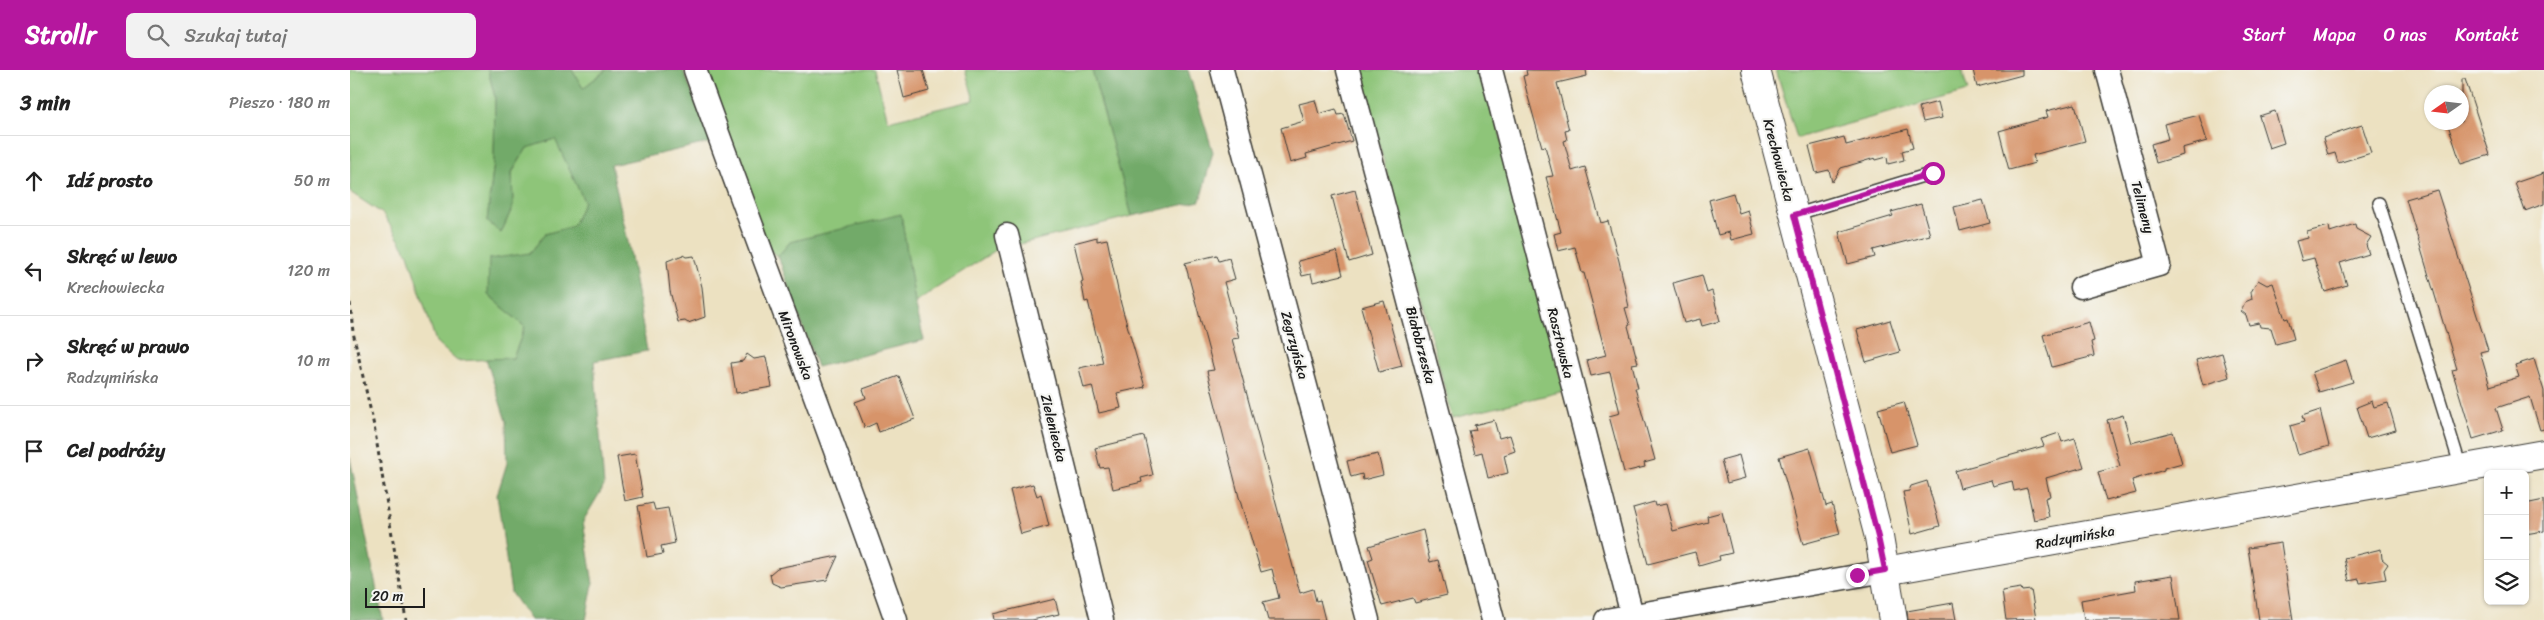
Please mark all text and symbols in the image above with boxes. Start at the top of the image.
search box [126,13,476,58]
text: Strollr [25,14,96,56]
text: Szukaj tutaj [184,19,287,52]
text: Start [2242,19,2285,51]
text: Mapa [2313,19,2356,51]
text: O nas [2384,19,2427,51]
text: Kontakt [2455,19,2519,51]
icon: search [144,21,172,49]
text: 3 min [20,84,70,122]
north arrow [2424,85,2469,130]
text: Pieszo · 180 m [229,88,330,117]
street label: Krechowiecka [1755,116,1802,205]
route start [1922,162,1945,185]
text: Idź prosto [67,164,153,197]
text: 50 m [294,166,330,195]
icon: ahead [20,167,48,195]
street label: Telimeny [2123,178,2162,237]
text: Skręć w lewo [67,240,177,273]
text: 120 m [287,256,330,285]
icon: left [20,257,48,285]
text: Krechowiecka [67,273,164,302]
street label: Białobrzeska [1398,304,1443,388]
street label: Rasztowska [1540,305,1581,381]
street label: Mironowska [771,307,820,384]
street label: Zegrzyńska [1273,308,1316,382]
text: Skręć w prawo [67,330,189,363]
text: 10 m [297,346,330,375]
icon: right [20,347,48,375]
text: Radzymińska [67,363,158,392]
street label: Zieleniecka [1033,391,1074,465]
text: Cel podróży [67,434,165,467]
icon: arrive [20,437,48,465]
map controls [2484,470,2529,605]
button: + [2484,470,2529,515]
button: − [2484,515,2529,560]
street label: Radzymińska [2034,518,2117,557]
button: layers [2484,560,2529,605]
route end [1846,564,1869,587]
text: 20 m [372,584,403,609]
scale bar [365,585,425,608]

